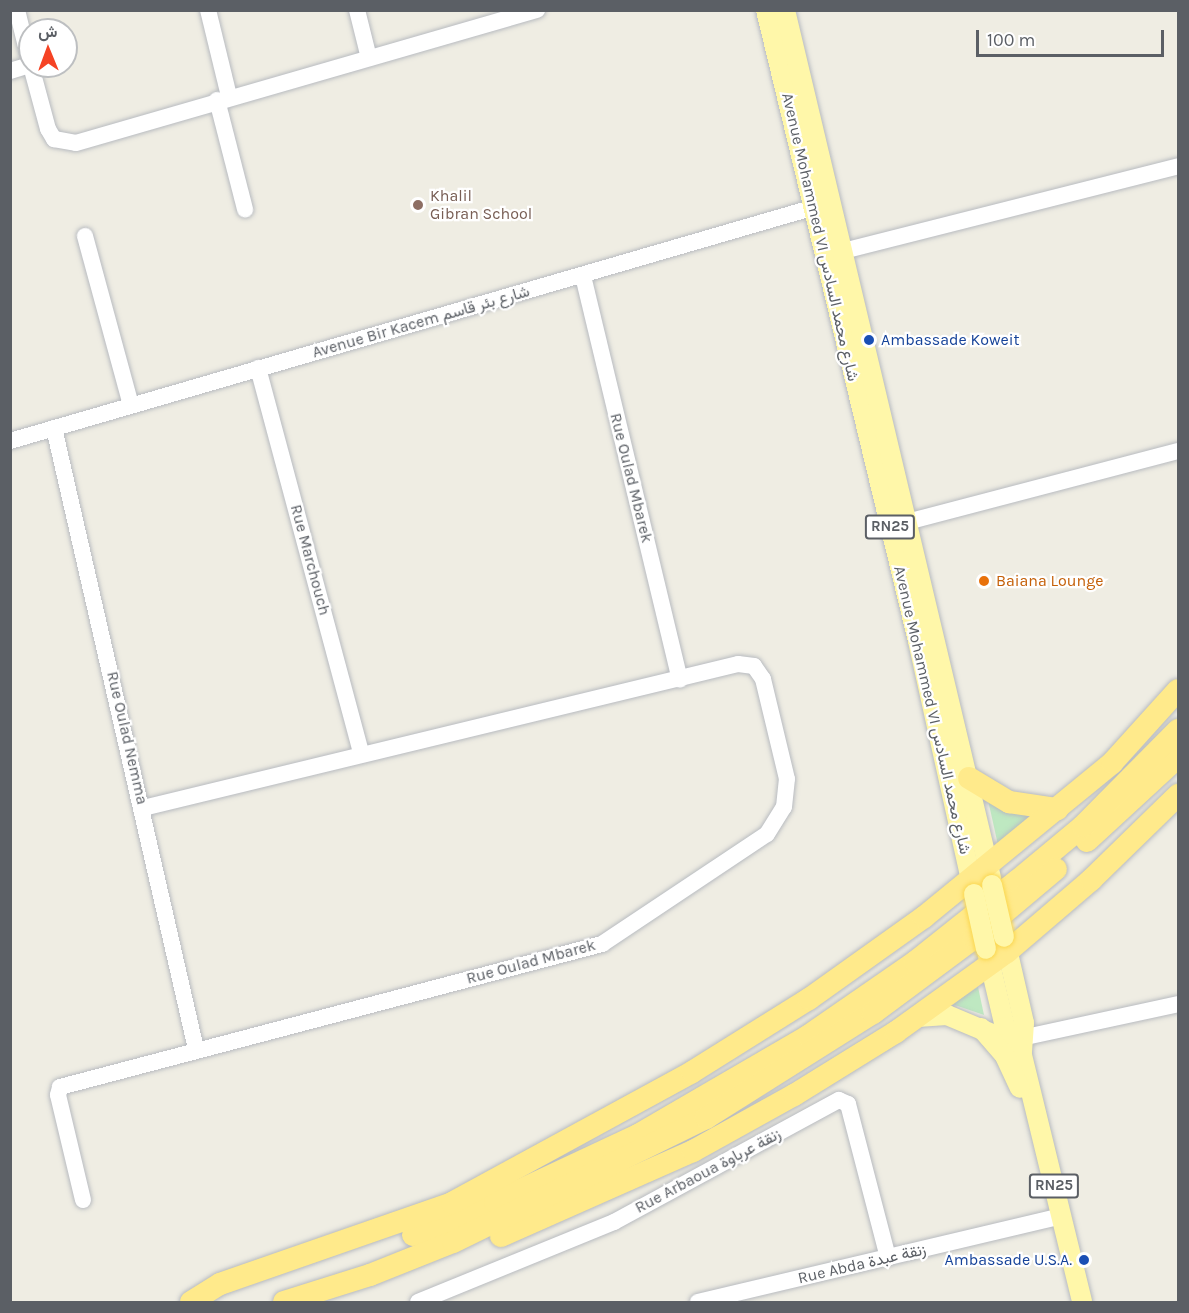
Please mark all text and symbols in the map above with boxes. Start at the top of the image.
north arrow [18,18,78,78]
scale bar [979,18,1166,56]
text: ش [38,22,57,41]
text: 100 m [987,29,1035,51]
street label: Avenue Mohammed VI شارع محمد السادس [777,91,863,383]
place label: Khalil Gibran School [430,186,532,224]
marker: Khalil Gibran School [411,198,425,212]
street label: Avenue Bir Kacem شارع بئر قاسم [310,282,532,362]
place label: Ambassade Koweit [881,330,1020,350]
marker: Ambassade Koweit [862,333,876,347]
street label: Rue Oulad Mbarek [606,411,656,545]
street label: Rue Marchouch [286,503,334,617]
road number: RN25 [864,515,916,539]
street label: Avenue Mohammed VI شارع محمد السادس [889,564,975,856]
place label: Baiana Lounge [996,571,1103,591]
marker: Baiana Lounge [977,574,991,588]
street label: Rue Oulad Nemma [102,670,152,806]
street label: Rue Oulad Mbarek [464,936,598,988]
street label: Rue Arbaoua زنقة عرباوة [632,1124,784,1218]
road number: RN25 [1028,1174,1080,1198]
street label: Rue Abda زنقة عبدة [796,1240,928,1288]
place label: Ambassade U.S.A. [945,1250,1072,1270]
marker: Ambassade U.S.A. [1077,1253,1091,1267]

